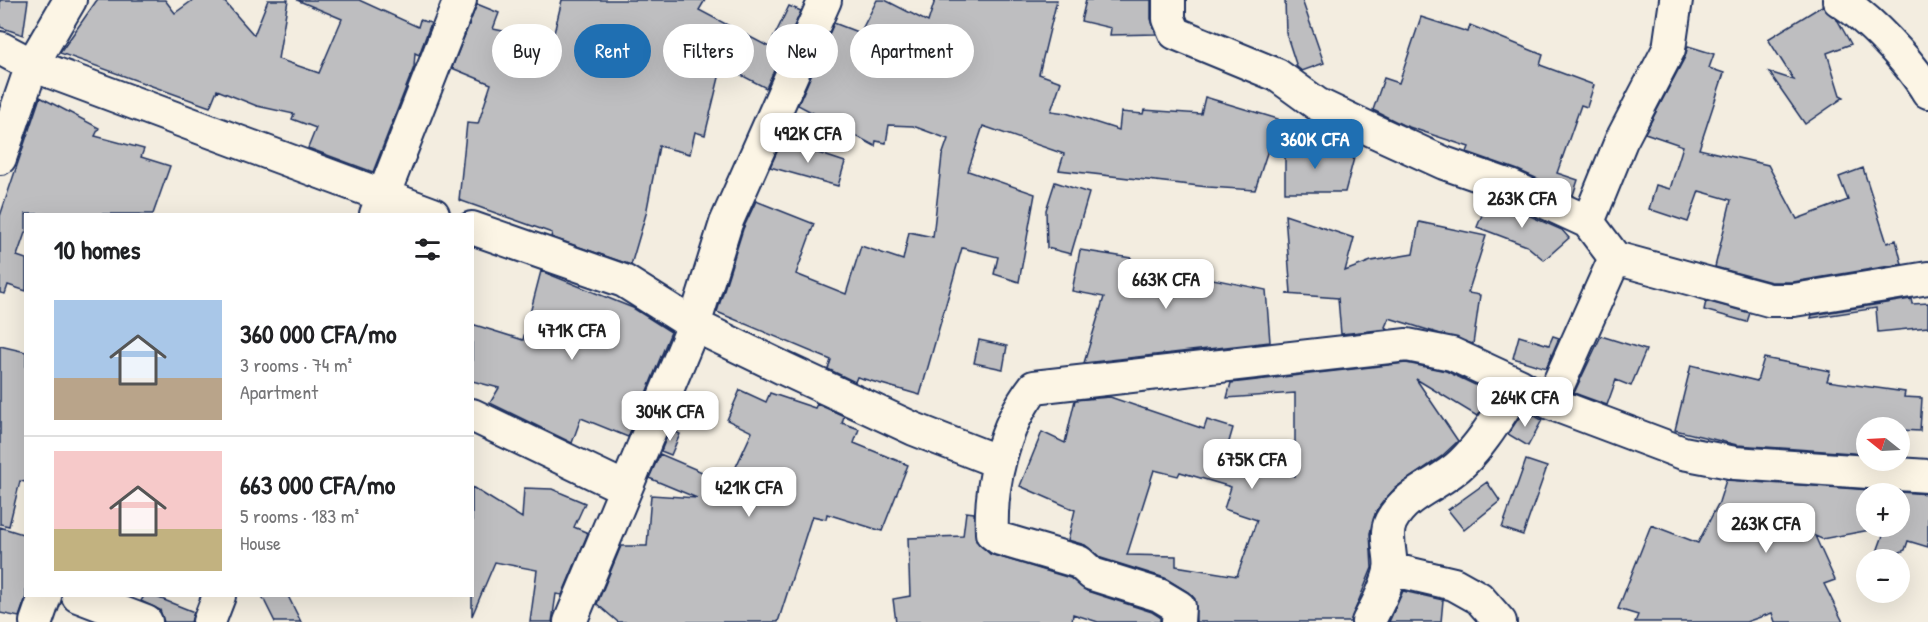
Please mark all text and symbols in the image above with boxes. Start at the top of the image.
chip: Buy [492,24,562,78]
chip: Rent [574,24,651,78]
chip: Filters [663,24,754,78]
chip: New [766,24,838,78]
chip: Apartment [850,24,974,78]
pin: 492K CFA [746,113,870,164]
text: 492K CFA [774,119,842,146]
pin: 360K CFA [1253,119,1377,170]
text: 360K CFA [1280,125,1350,152]
pin: 263K CFA [1460,178,1584,229]
text: 263K CFA [1487,184,1557,211]
text: 10 homes [54,232,141,267]
icon: filters [411,233,444,266]
pin: 663K CFA [1104,259,1228,310]
text: 663K CFA [1132,265,1200,292]
pin: 471K CFA [510,310,634,361]
text: 360 000 CFA/mo [240,316,396,351]
text: 471K CFA [538,316,606,343]
icon: home [102,324,174,396]
text: 3 rooms · 74 m² [240,351,352,378]
pin: 264K CFA [1463,377,1587,428]
text: Apartment [240,378,318,405]
text: 264K CFA [1491,383,1559,410]
pin: 304K CFA [608,391,732,442]
text: 304K CFA [636,397,704,424]
north arrow [1856,417,1910,471]
map controls [1856,417,1910,603]
pin: 675K CFA [1190,439,1314,490]
text: 675K CFA [1217,445,1287,472]
text: 663 000 CFA/mo [240,467,395,502]
pin: 421K CFA [687,467,811,518]
text: 421K CFA [715,473,783,500]
icon: home [102,475,174,547]
button: + [1856,483,1910,537]
text: 5 rooms · 183 m² [240,502,359,529]
pin: 263K CFA [1704,503,1828,554]
text: 263K CFA [1731,509,1801,536]
text: House [240,529,281,556]
button: − [1856,549,1910,603]

